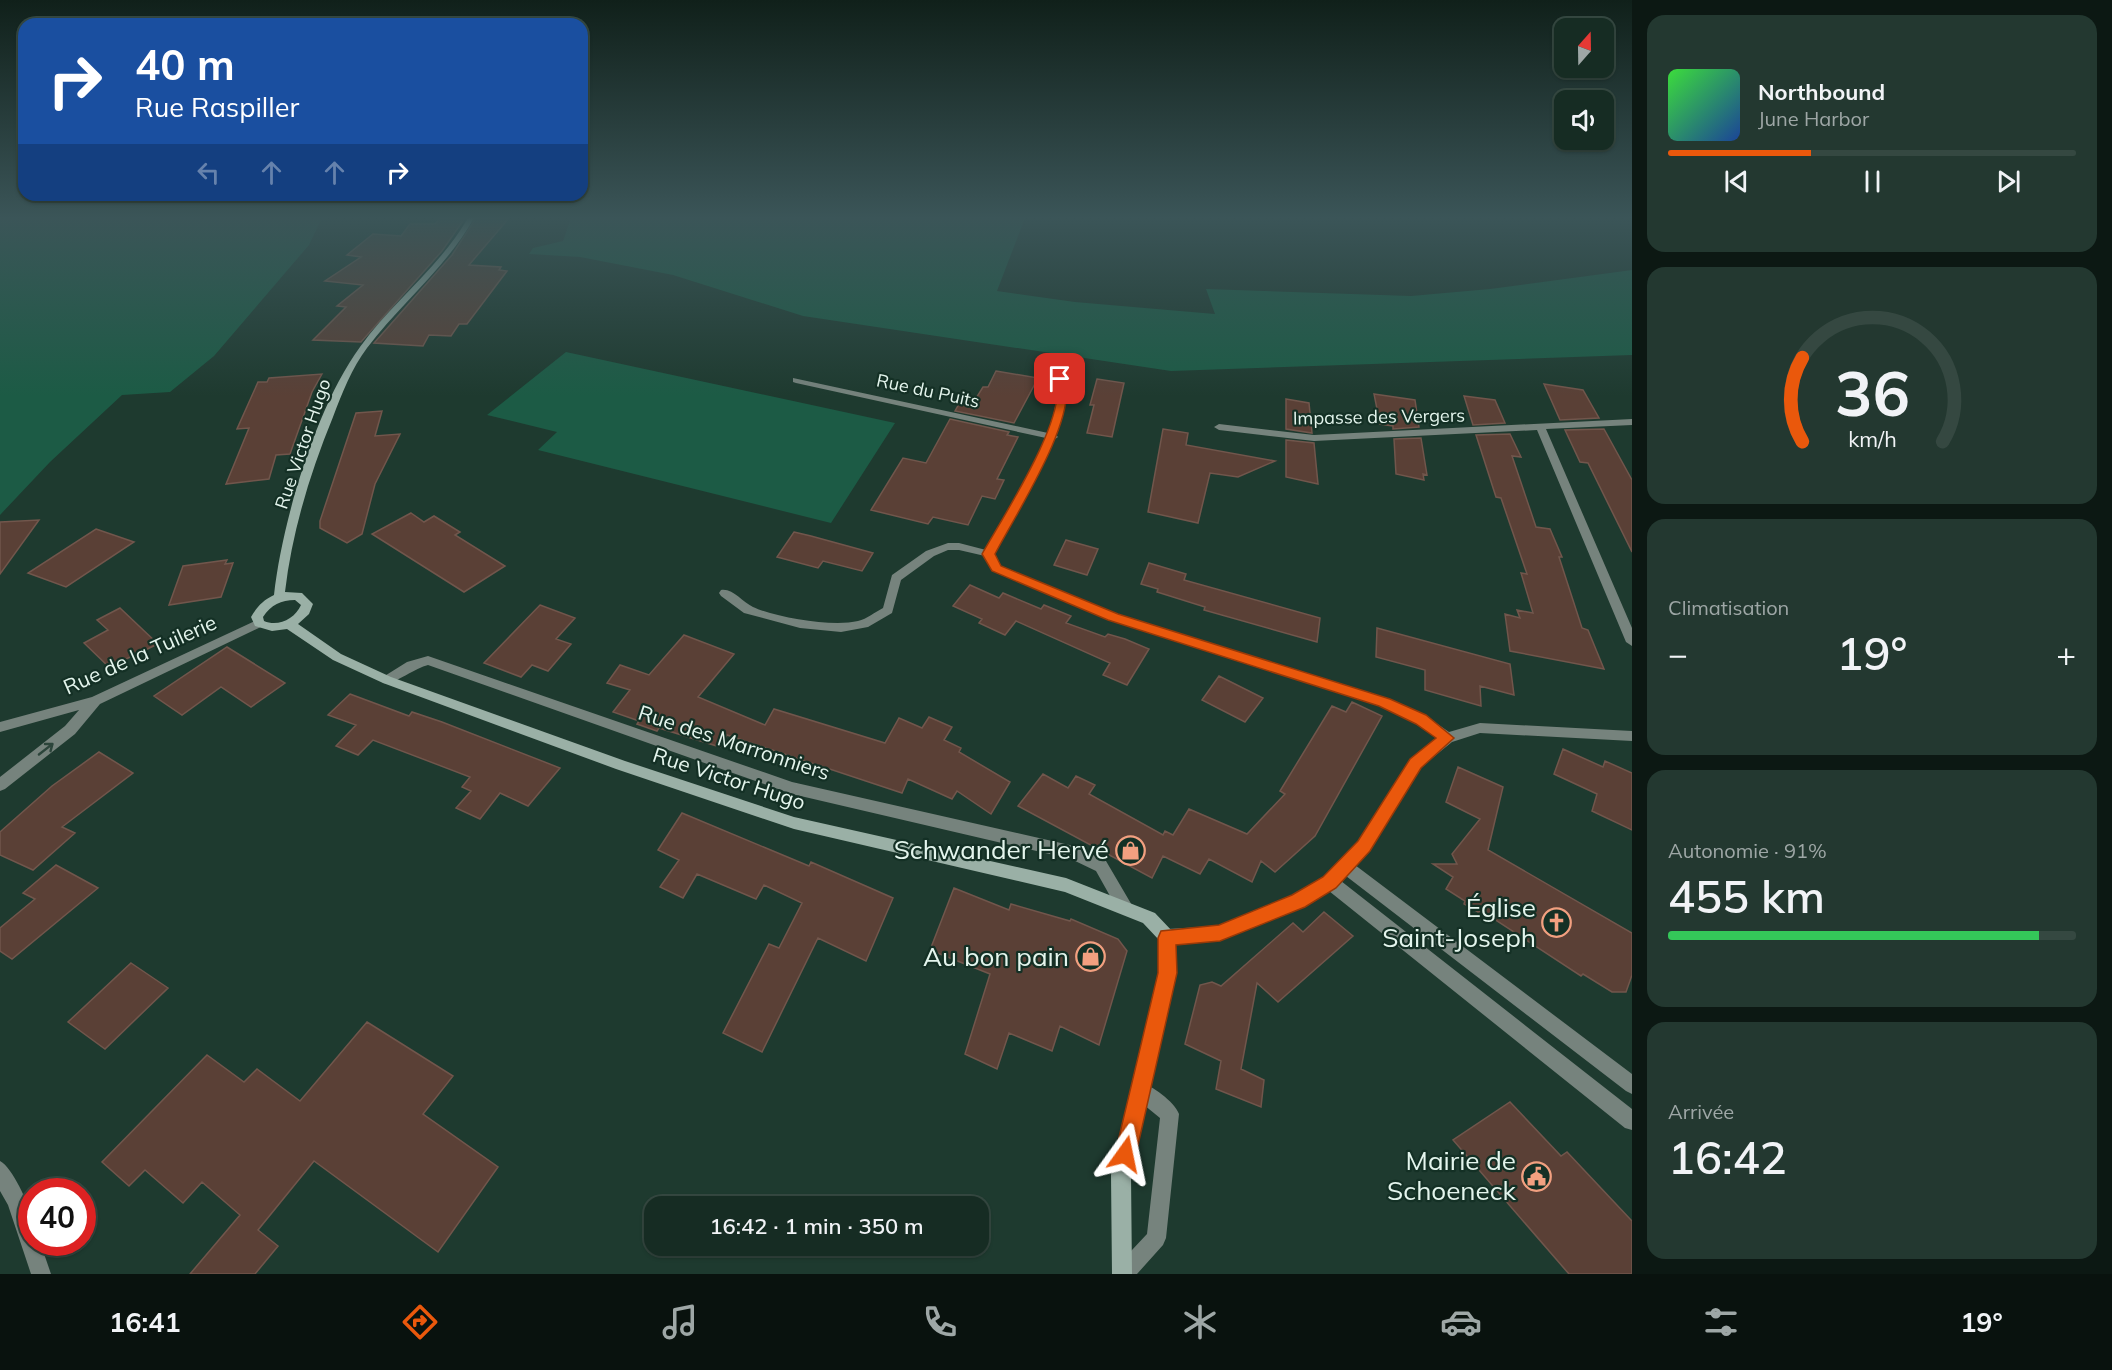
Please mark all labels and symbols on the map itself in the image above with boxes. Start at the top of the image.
north arrow [1554,18,1614,78]
pin [1034,353,1085,404]
street label: Rue du Puits [874,368,982,413]
street label: Rue Victor Hugo [269,376,336,512]
street label: Impasse des Vergers [1293,403,1465,430]
street label: Rue de la Tuilerie [59,609,220,699]
street label: Rue des Marronniers [635,699,834,785]
street label: Rue Victor Hugo [650,741,809,815]
one-way arrow [38,743,54,756]
place label: Schwander Hervé [894,833,1109,866]
shop icon: Schwander Hervé [1114,834,1146,866]
place label: Église Saint-Joseph [1382,891,1536,954]
church icon: Église Saint-Joseph [1541,907,1573,939]
place label: Au bon pain [923,940,1069,973]
shop icon: Au bon pain [1074,941,1106,973]
position arrow [1093,1122,1157,1186]
place label: Mairie de Schoeneck [1387,1144,1517,1207]
public building icon: Mairie de Schoeneck [1521,1160,1553,1192]
speed limit sign: 40 [18,1178,96,1256]

